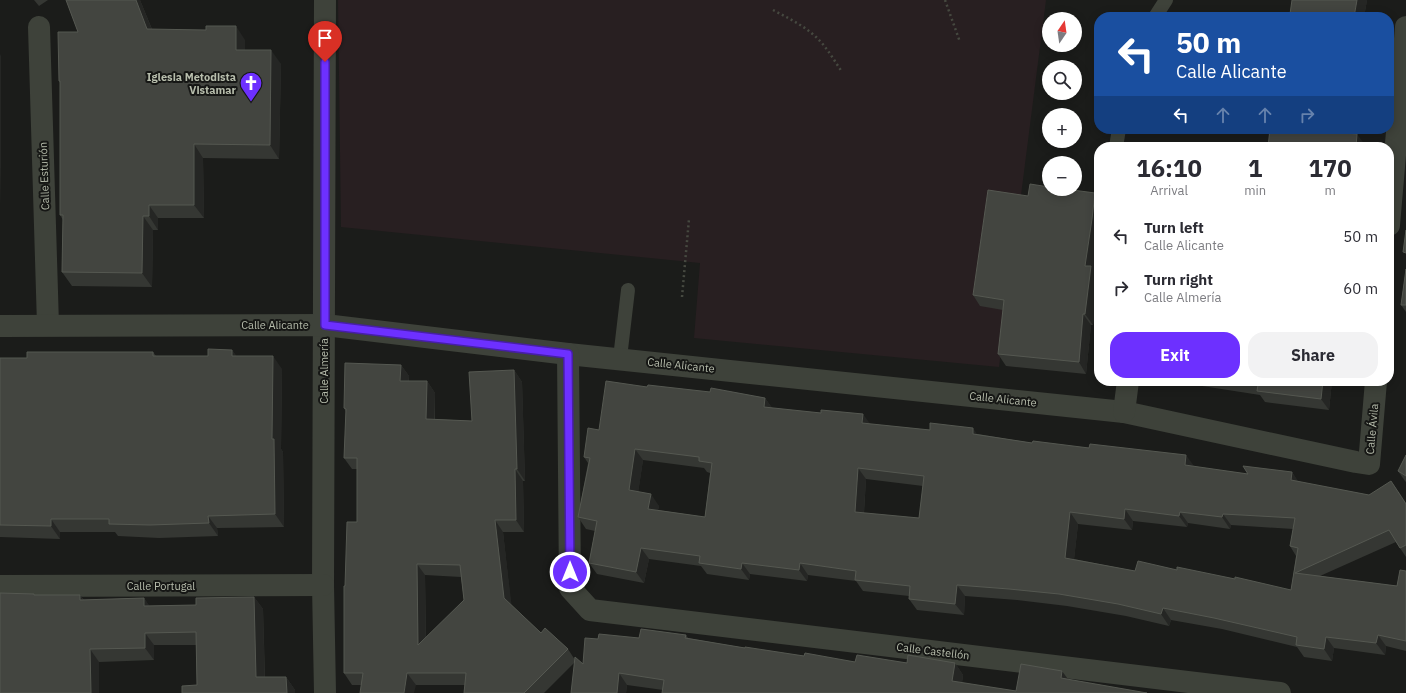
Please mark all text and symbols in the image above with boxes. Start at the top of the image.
north arrow [1042,12,1082,52]
map controls [1042,12,1082,196]
pin [308,21,342,62]
text: 50 m [1176,24,1241,61]
icon: arrive [314,27,336,49]
icon: left [1110,28,1162,80]
button: search [1042,60,1082,100]
text: Calle Alicante [1176,60,1287,83]
place label: Iglesia Metodista Vistamar [147,70,237,97]
church icon: Iglesia Metodista Vistamar [238,70,264,103]
icon: left [1170,104,1192,126]
icon: ahead [1212,104,1234,126]
icon: ahead [1254,104,1276,126]
icon: right [1296,104,1318,126]
button: + [1042,108,1082,148]
street label: Calle Esturión [36,142,52,210]
text: 16:10 [1136,152,1202,184]
text: 1 [1248,152,1262,184]
text: 170 [1308,152,1352,184]
button: − [1042,156,1082,196]
text: Arrival [1150,182,1188,199]
text: min [1244,182,1266,199]
text: m [1324,182,1336,199]
text: Turn left [1144,218,1204,237]
icon: left [1110,225,1132,247]
text: 50 m [1343,227,1378,246]
text: Calle Alicante [1144,237,1224,254]
text: Turn right [1144,270,1213,289]
icon: right [1110,277,1132,299]
text: 60 m [1343,279,1378,298]
text: Calle Almería [1144,289,1222,306]
street label: Calle Alicante [241,318,309,332]
button: Exit [1110,332,1240,378]
button: Share [1248,332,1378,378]
street label: Calle Almería [317,338,331,404]
street label: Calle Alicante [647,355,715,375]
street label: Calle Alicante [969,389,1037,409]
street label: Calle Ávila [1363,403,1381,455]
position arrow [549,551,591,593]
street label: Calle Portugal [127,579,195,593]
street label: Calle Castellón [896,640,970,662]

